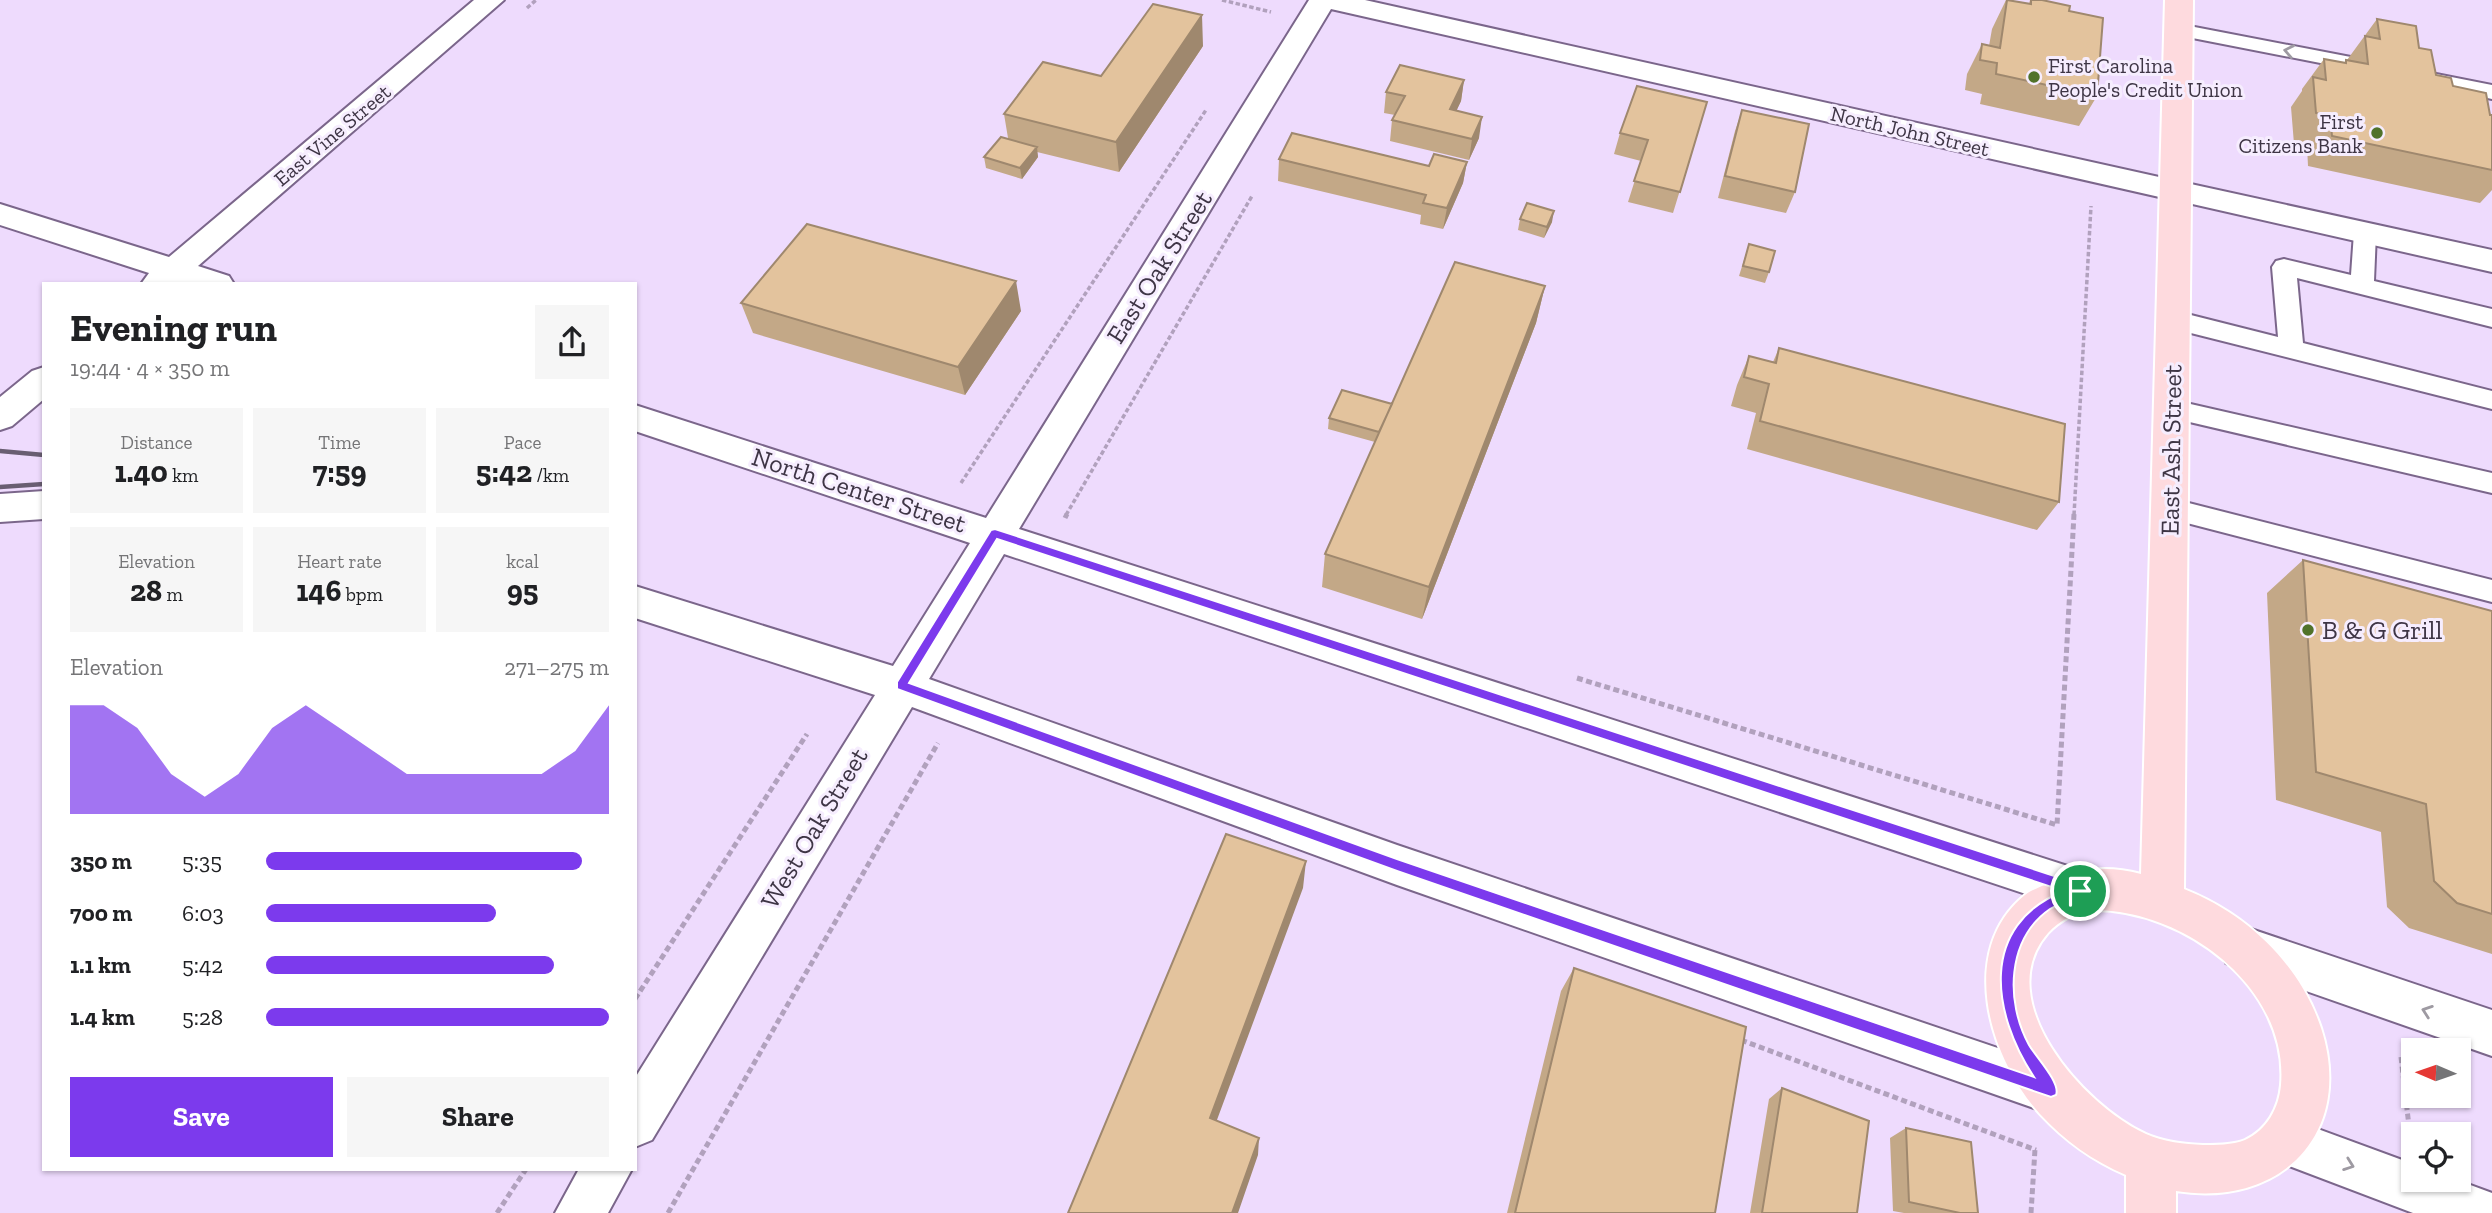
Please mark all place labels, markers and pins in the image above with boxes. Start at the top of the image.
place label: First Carolina People's Credit Union [2048,53,2243,102]
marker: First Carolina People's Credit Union [2026,69,2042,85]
place label: First Citizens Bank [2238,109,2363,158]
marker: First Citizens Bank [2369,125,2385,141]
place label: B & G Grill [2322,614,2442,646]
marker: B & G Grill [2300,622,2316,638]
pin [2050,861,2110,921]

